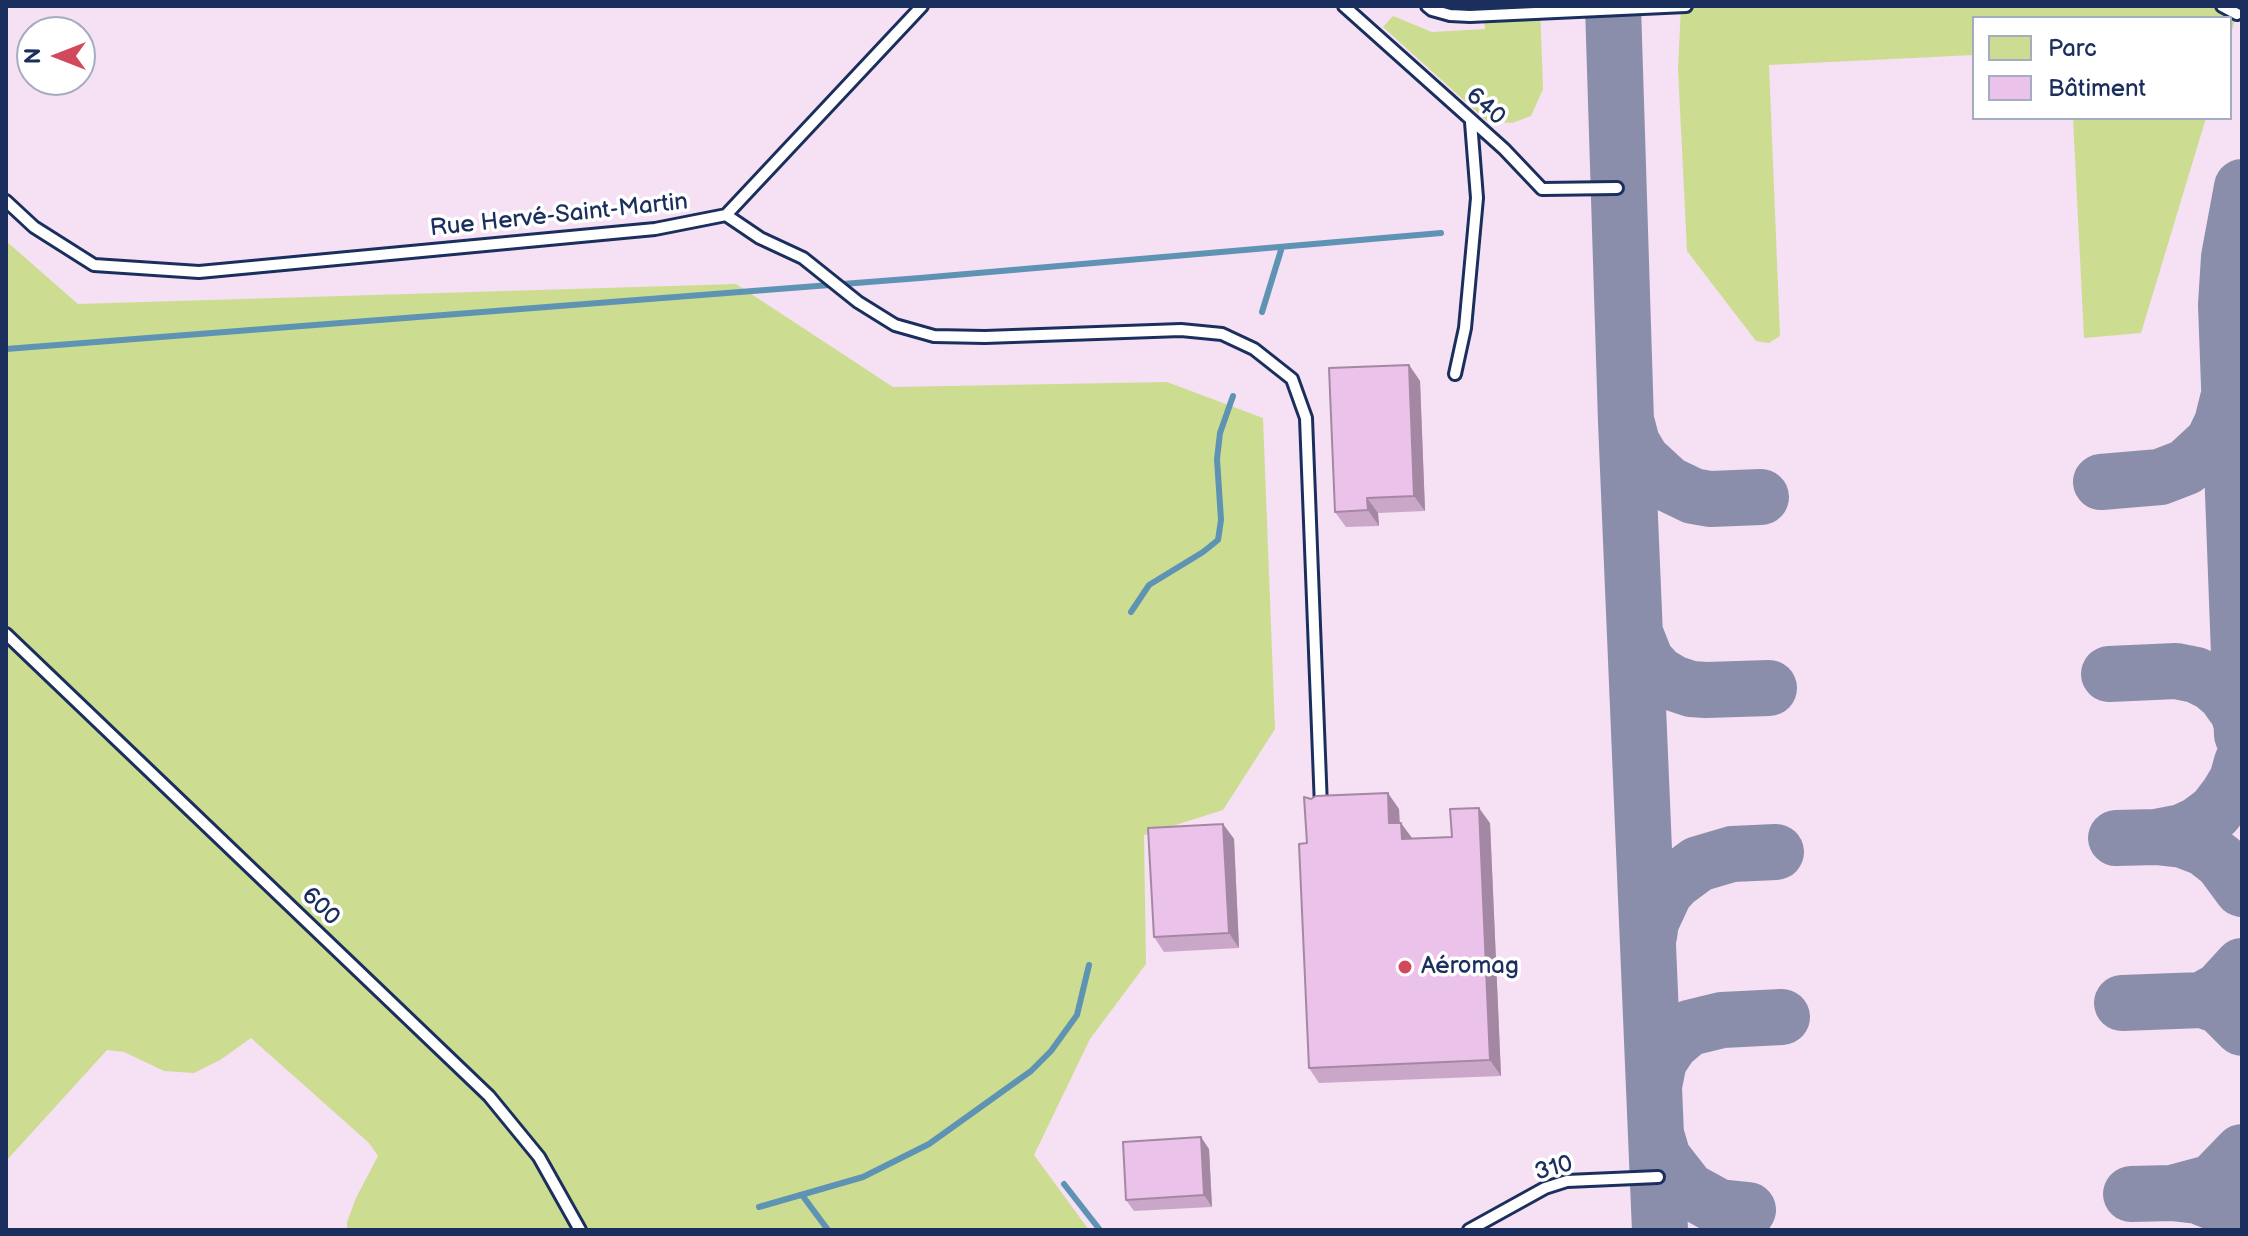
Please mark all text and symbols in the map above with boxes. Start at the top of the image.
north arrow [16,16,96,96]
legend [1972,16,2232,120]
text: Parc [2048,34,2097,63]
text: N [20,48,47,64]
text: Bâtiment [2048,74,2146,103]
street label: 640 [1459,82,1511,132]
street label: Rue Hervé-Saint-Martin [429,188,689,244]
street label: 600 [295,882,345,932]
place label: Aéromag [1421,953,1519,981]
marker: Aéromag [1396,958,1414,976]
street label: 310 [1532,1150,1576,1188]

